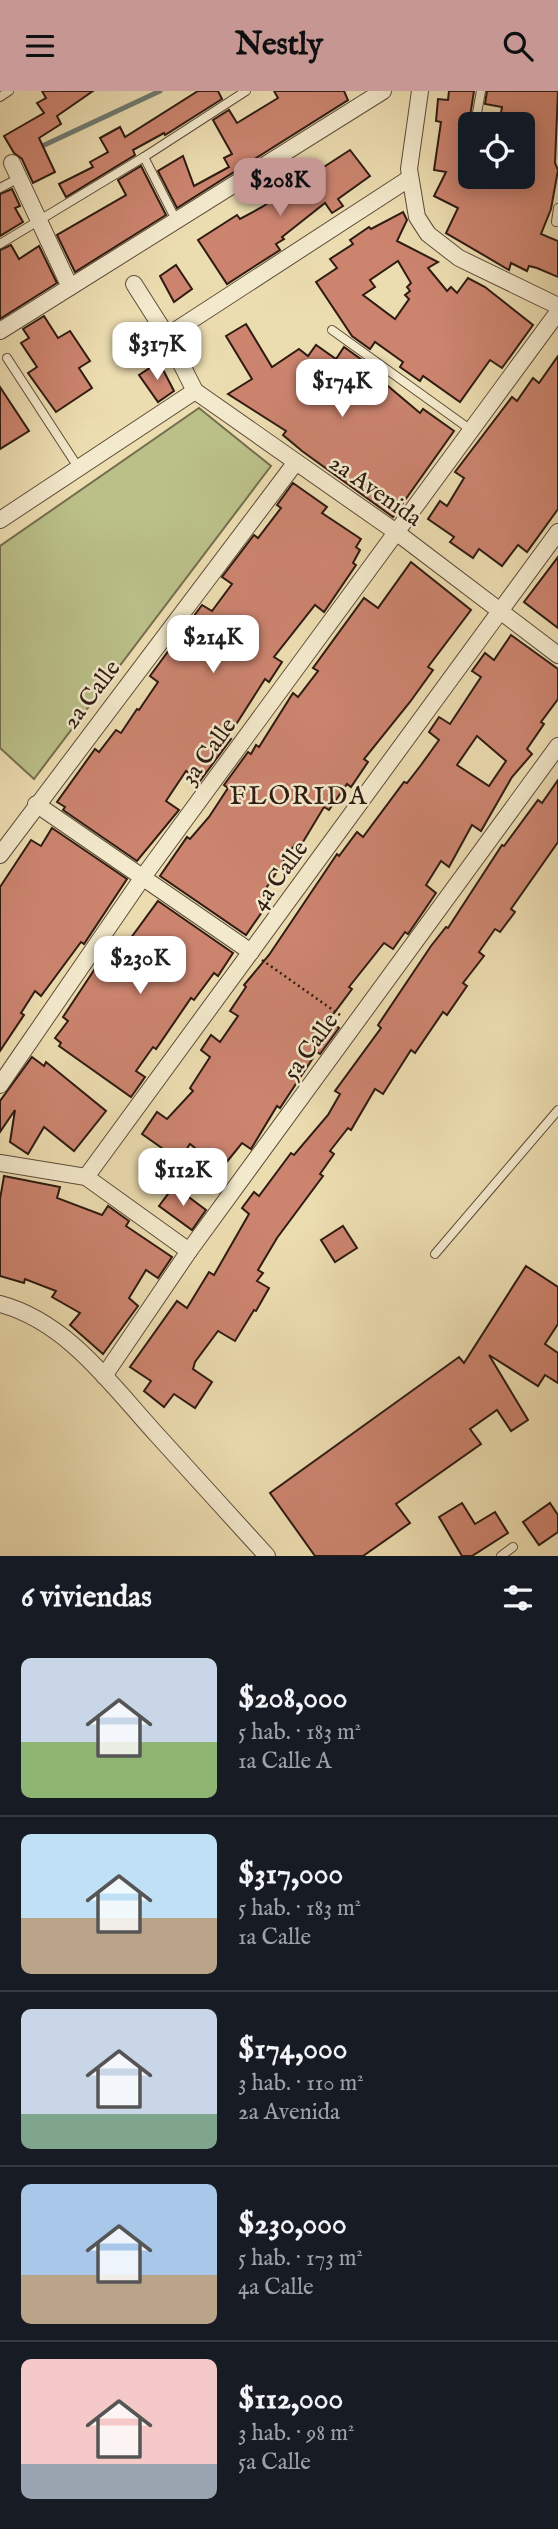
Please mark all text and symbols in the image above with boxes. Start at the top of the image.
text: Nestly [235,25,323,66]
icon: menu [21,27,59,65]
icon: search [499,27,537,65]
map controls [458,112,535,189]
button: locate [458,112,535,189]
pin: $208K [231,159,329,218]
text: $208K [250,166,310,195]
pin: $317K [108,323,206,382]
text: $317K [128,330,186,359]
pin: $174K [293,359,391,419]
text: $174K [312,367,372,396]
street label: 2a Avenida [323,448,428,535]
pin: $214K [164,615,262,675]
text: $214K [183,623,243,652]
street label: 2a Calle [56,654,128,736]
street label: 3a Calle [174,712,244,792]
district label: FLORIDA [230,780,369,813]
street label: 4a Calle [244,835,316,917]
pin: $230K [91,937,189,996]
text: $230K [110,944,170,973]
street label: 5a Calle [276,1007,346,1087]
pin: $112K [134,1149,232,1208]
text: $112K [154,1156,212,1185]
text: 6 viviendas [21,1579,152,1617]
icon: filters [499,1579,537,1617]
text: $208,000 [238,1680,347,1718]
icon: home [77,1686,161,1770]
text: 5 hab. · 183 m² [238,1718,361,1747]
text: 1a Calle A [238,1747,332,1776]
text: $317,000 [238,1856,343,1894]
icon: home [77,1862,161,1946]
text: 5 hab. · 183 m² [238,1894,361,1923]
text: 1a Calle [238,1923,311,1952]
text: $174,000 [238,2031,347,2069]
icon: home [77,2037,161,2121]
text: 3 hab. · 110 m² [238,2069,364,2098]
text: 2a Avenida [238,2098,340,2127]
text: $230,000 [238,2206,347,2244]
icon: home [77,2212,161,2296]
text: 5 hab. · 173 m² [238,2244,363,2273]
text: 4a Calle [238,2273,314,2302]
text: $112,000 [238,2381,343,2419]
icon: home [77,2387,161,2471]
text: 3 hab. · 98 m² [238,2419,354,2448]
text: 5a Calle [238,2448,311,2477]

